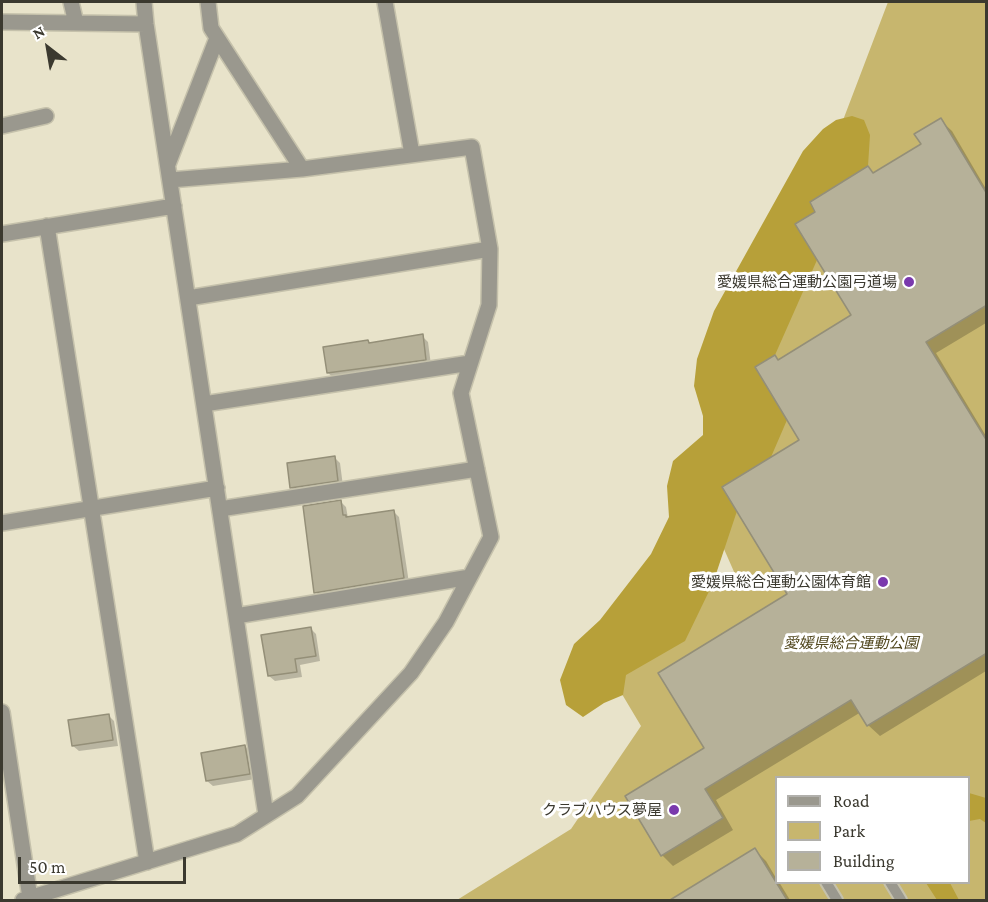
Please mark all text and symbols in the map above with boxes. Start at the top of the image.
north arrow [18,18,78,78]
text: N [29,22,48,42]
place label: 愛媛県総合運動公園弓道場 [717,273,897,291]
marker: 愛媛県総合運動公園弓道場 [902,275,916,289]
place label: 愛媛県総合運動公園体育館 [691,573,871,591]
marker: 愛媛県総合運動公園体育館 [876,575,890,589]
park label: 愛媛県総合運動公園 [784,634,918,652]
legend [775,776,970,884]
text: Road [833,791,870,811]
place label: クラブハウス夢屋 [542,801,662,819]
marker: クラブハウス夢屋 [667,803,681,817]
text: Park [833,821,865,841]
scale bar [21,845,189,883]
text: Building [833,851,894,871]
text: 50 m [29,857,66,877]

